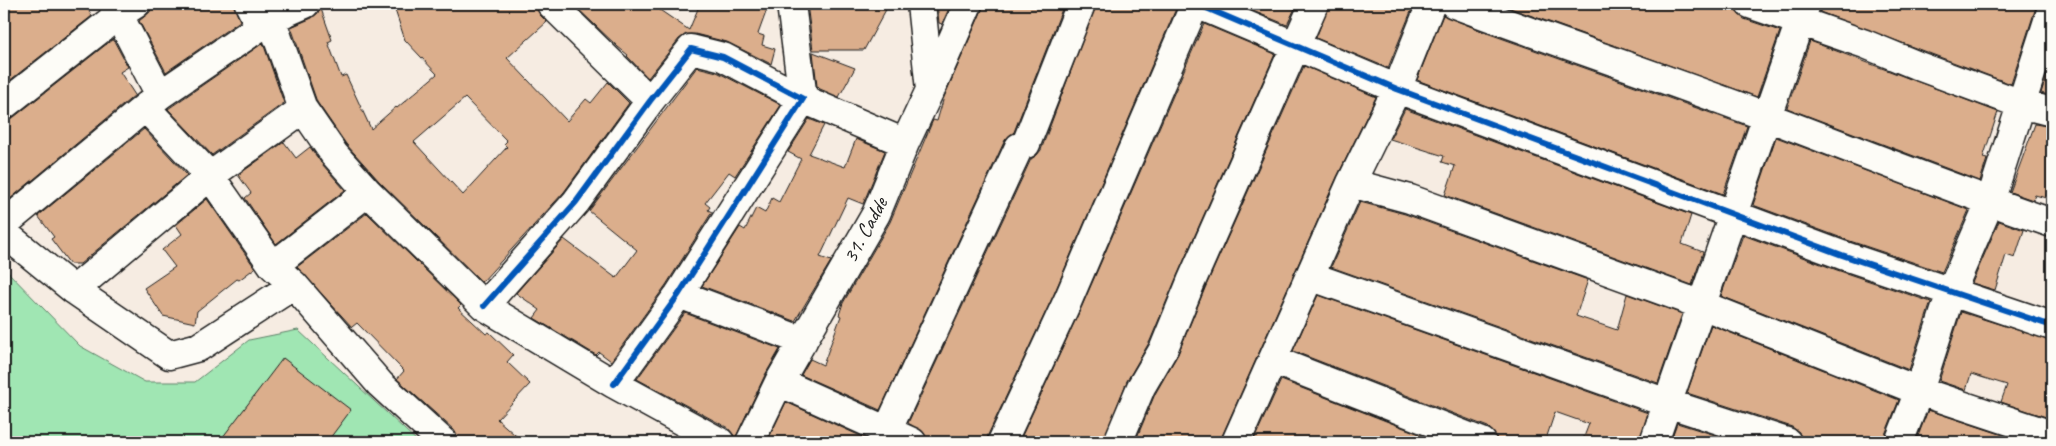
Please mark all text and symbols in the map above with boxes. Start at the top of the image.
street label: 31. Cadde [837,192,894,267]

